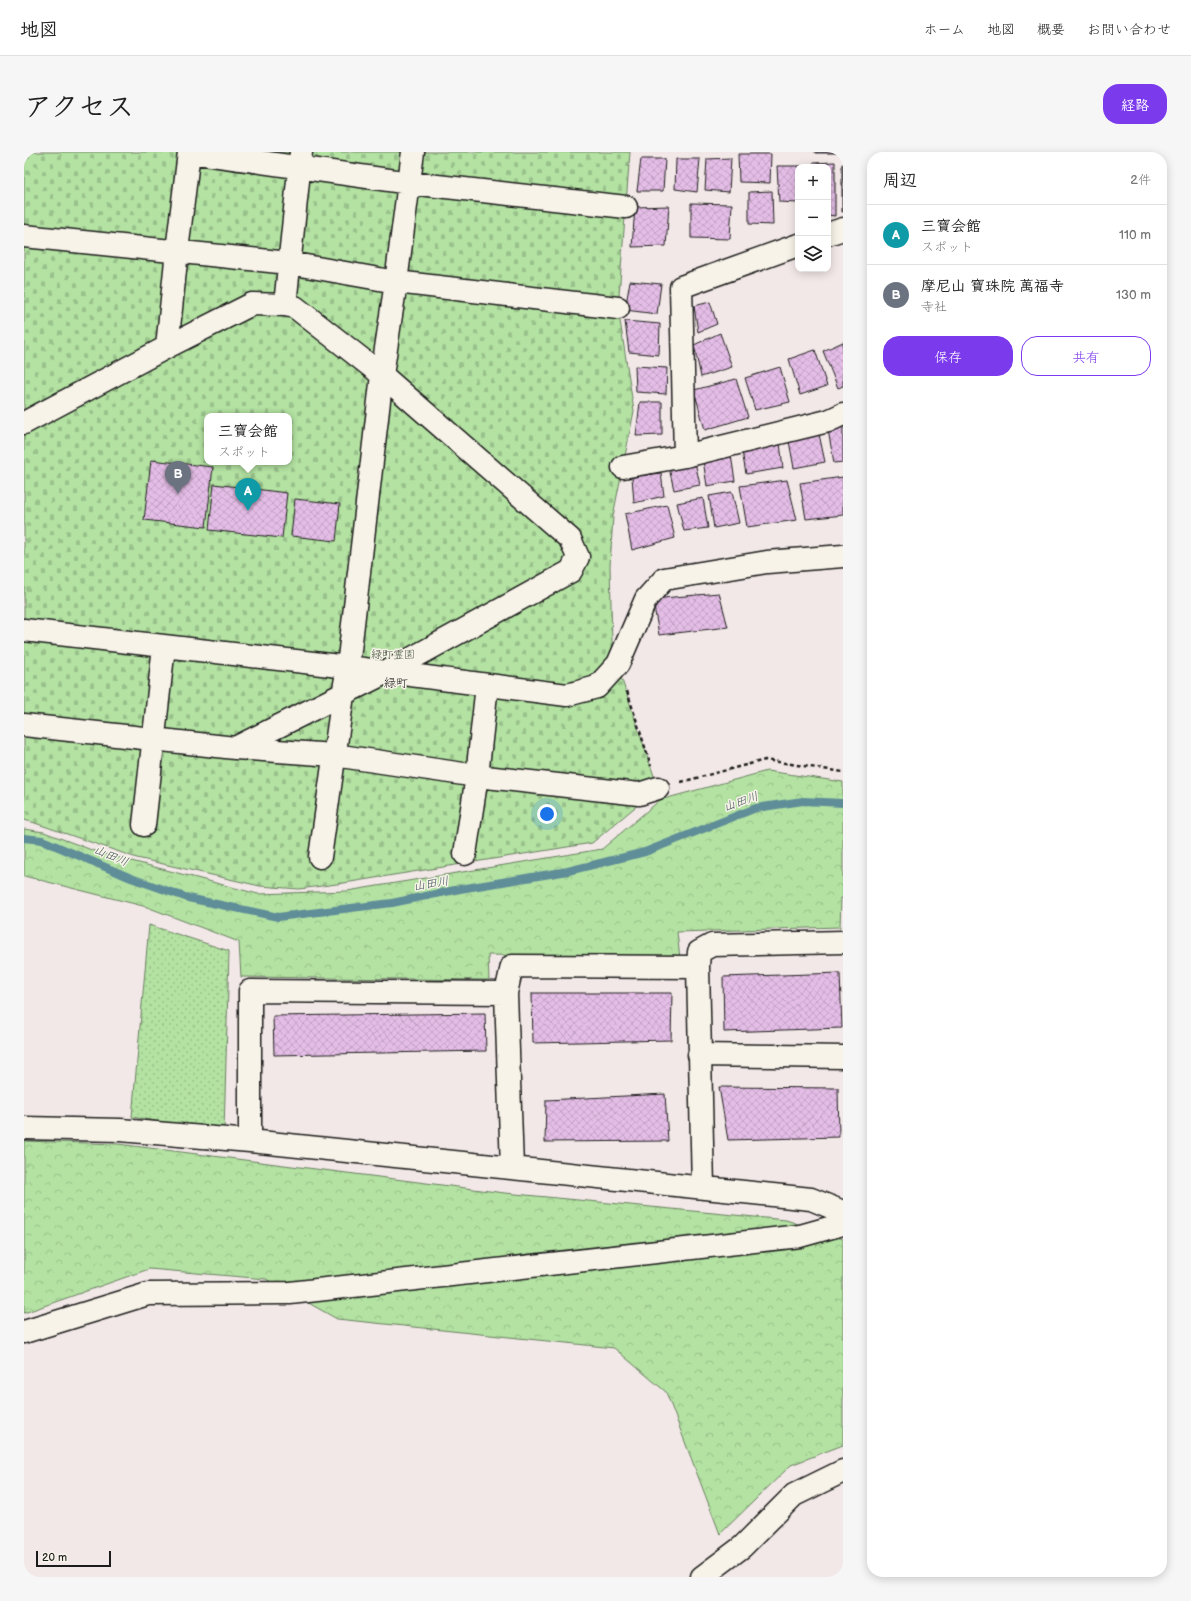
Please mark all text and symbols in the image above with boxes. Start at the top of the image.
text: 地図 [20,19,58,42]
text: ホーム [924,21,965,38]
text: 地図 [987,21,1015,38]
text: 概要 [1037,21,1065,38]
text: お問い合わせ [1087,21,1171,38]
button: 経路 [1103,84,1167,124]
text: アクセス [24,91,134,124]
map controls [795,164,831,272]
button: + [795,164,831,200]
text: 周辺 [883,171,917,191]
text: 2件 [1130,172,1151,188]
button: − [795,200,831,236]
text: 三寶会館 [921,217,981,236]
text: A [892,227,900,243]
text: 110 m [1119,227,1151,243]
button: layers [795,236,831,272]
text: スポット [921,239,973,255]
text: 摩尼山 寶珠院 萬福寺 [921,277,1064,296]
text: B [891,287,901,303]
text: 130 m [1116,287,1151,303]
text: 寺社 [921,299,947,315]
button: 保存 [883,336,1013,376]
button: 共有 [1021,336,1151,376]
popup [204,413,292,465]
text: 三寶会館 [218,422,278,441]
text: スポット [218,444,270,460]
pin: B [165,461,191,494]
pin: A [235,478,261,511]
park label: 緑町霊園 [371,648,415,661]
district label: 緑町 [384,676,408,691]
water label: 山田川 [722,789,760,815]
your location [537,804,557,824]
water label: 山田川 [91,842,131,870]
water label: 山田川 [412,873,450,895]
scale bar [36,1549,111,1568]
text: 20 m [42,1551,67,1564]

